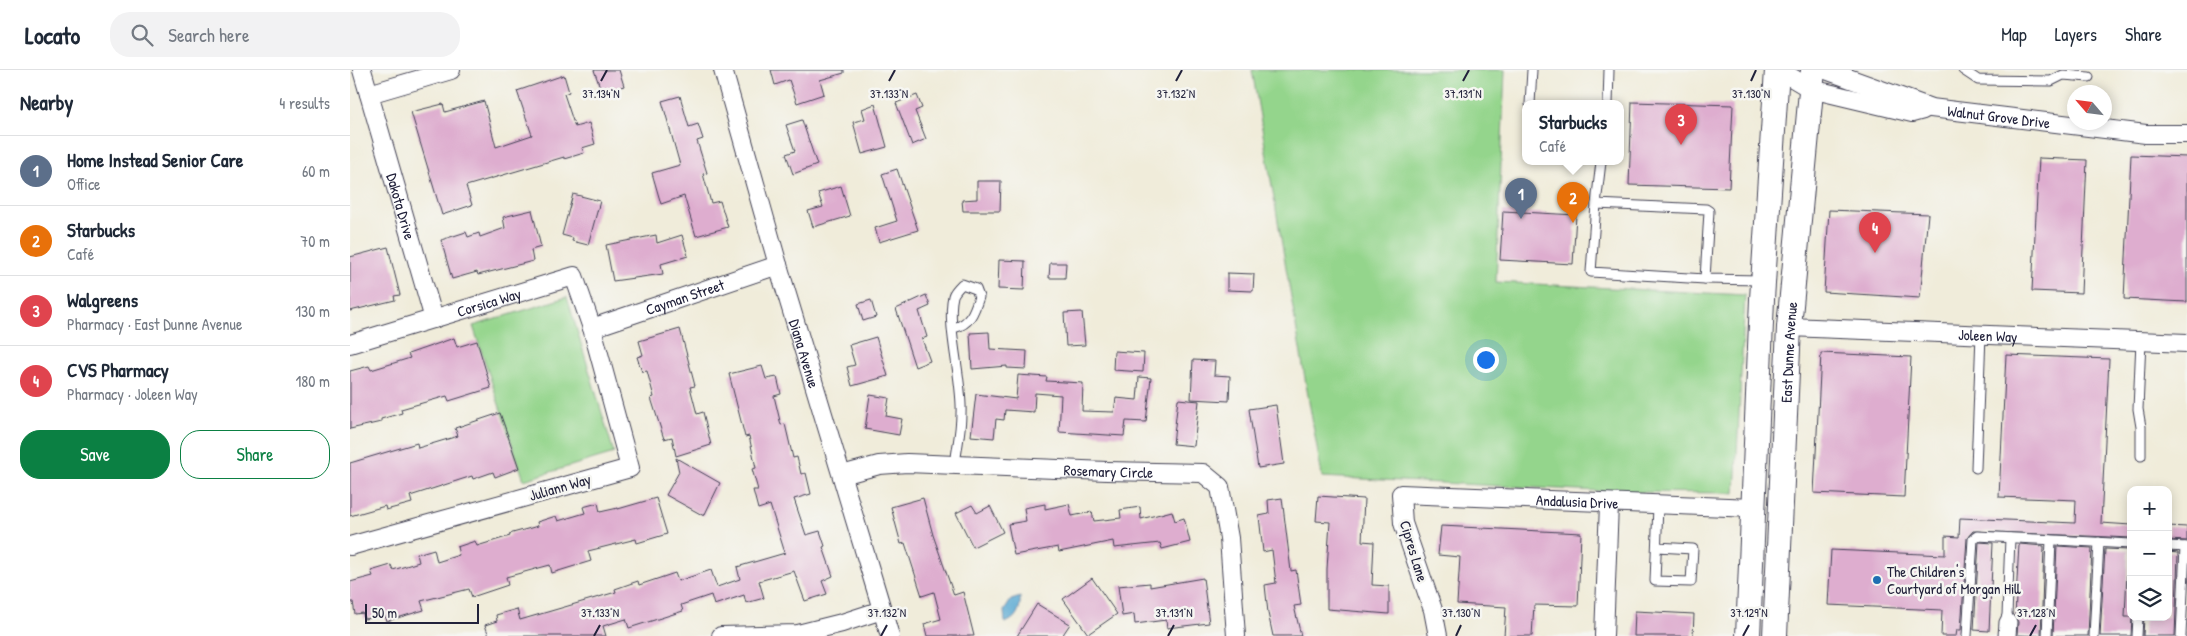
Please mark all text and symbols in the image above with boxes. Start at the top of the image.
search box [110,12,460,57]
text: Locato [25,19,80,51]
icon: search [128,21,156,49]
text: Search here [168,22,249,48]
text: Map [2001,22,2027,47]
text: Layers [2055,22,2097,47]
text: Share [2125,22,2162,47]
text: 37.134°N [582,85,620,102]
text: 37.133°N [870,85,908,102]
text: 37.132°N [1157,85,1195,102]
text: 37.131°N [1444,85,1482,102]
text: 37.130°N [1732,85,1770,102]
north arrow [2067,85,2112,130]
text: Nearby [20,88,73,117]
text: 4 results [279,92,330,114]
popup [1522,100,1624,165]
street label: Walnut Grove Drive [1946,100,2051,133]
pin: 3 [1665,104,1697,145]
text: Starbucks [1539,109,1607,135]
text: Café [1539,135,1566,157]
text: Home Instead Senior Care [67,147,243,173]
text: 1 [33,160,39,182]
text: 60 m [302,160,330,182]
street label: Dakota Drive [382,171,421,242]
text: Office [67,173,100,195]
pin: 1 [1505,178,1537,219]
pin: 2 [1557,182,1589,223]
pin: 4 [1859,212,1891,253]
text: Starbucks [67,217,135,243]
text: 2 [32,230,40,252]
text: 70 m [300,230,330,252]
text: Café [67,243,94,265]
street label: Cayman Street [643,273,728,320]
street label: Corsica Way [454,282,523,321]
text: Walgreens [67,287,138,313]
text: 3 [32,300,40,322]
text: 130 m [295,300,330,322]
street label: East Dunne Avenue [1775,301,1802,403]
text: Pharmacy · East Dunne Avenue [67,313,242,335]
street label: Diana Avenue [784,317,825,390]
street label: Joleen Way [1958,323,2018,347]
your location [1473,347,1499,373]
text: CVS Pharmacy [67,357,169,383]
text: 4 [33,370,39,392]
text: 180 m [296,370,330,392]
text: Pharmacy · Joleen Way [67,383,198,405]
button: Save [20,430,170,479]
button: Share [180,430,330,479]
street label: Rosemary Circle [1063,459,1153,482]
street label: Juliann Way [527,468,593,506]
map controls [2127,486,2172,621]
button: + [2127,486,2172,531]
street label: Andalusia Drive [1536,489,1619,513]
street label: Cipres Lane [1395,518,1433,584]
button: − [2127,531,2172,576]
place label: The Children's Courtyard of Morgan Hill [1887,561,2021,599]
marker: The Children's Courtyard of Morgan Hill [1871,574,1883,586]
button: layers [2127,576,2172,621]
scale bar [365,601,479,624]
text: 50 m [372,603,397,622]
text: 37.133°N [581,604,619,621]
text: 37.132°N [868,604,906,621]
text: 37.131°N [1155,604,1193,621]
text: 37.130°N [1442,604,1480,621]
text: 37.129°N [1730,604,1768,621]
text: 37.128°N [2017,604,2055,621]

